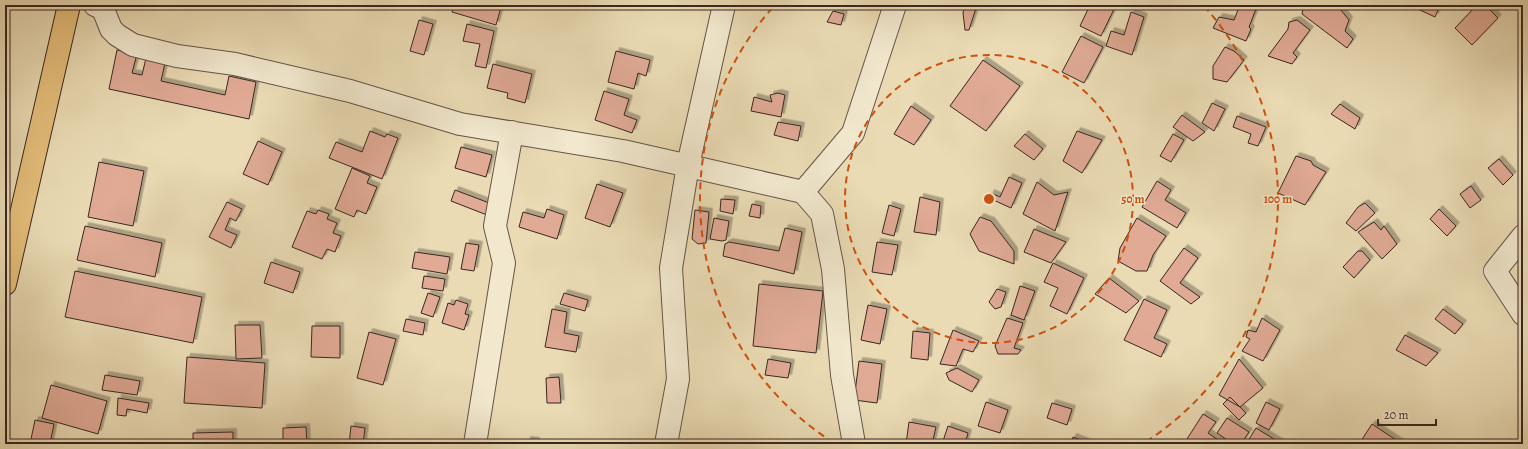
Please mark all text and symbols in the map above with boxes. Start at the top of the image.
text: 50 m [1121,191,1145,207]
text: 100 m [1264,191,1292,207]
centre of rings [982,192,996,206]
scale bar [1378,401,1436,427]
text: 20 m [1384,407,1408,423]

